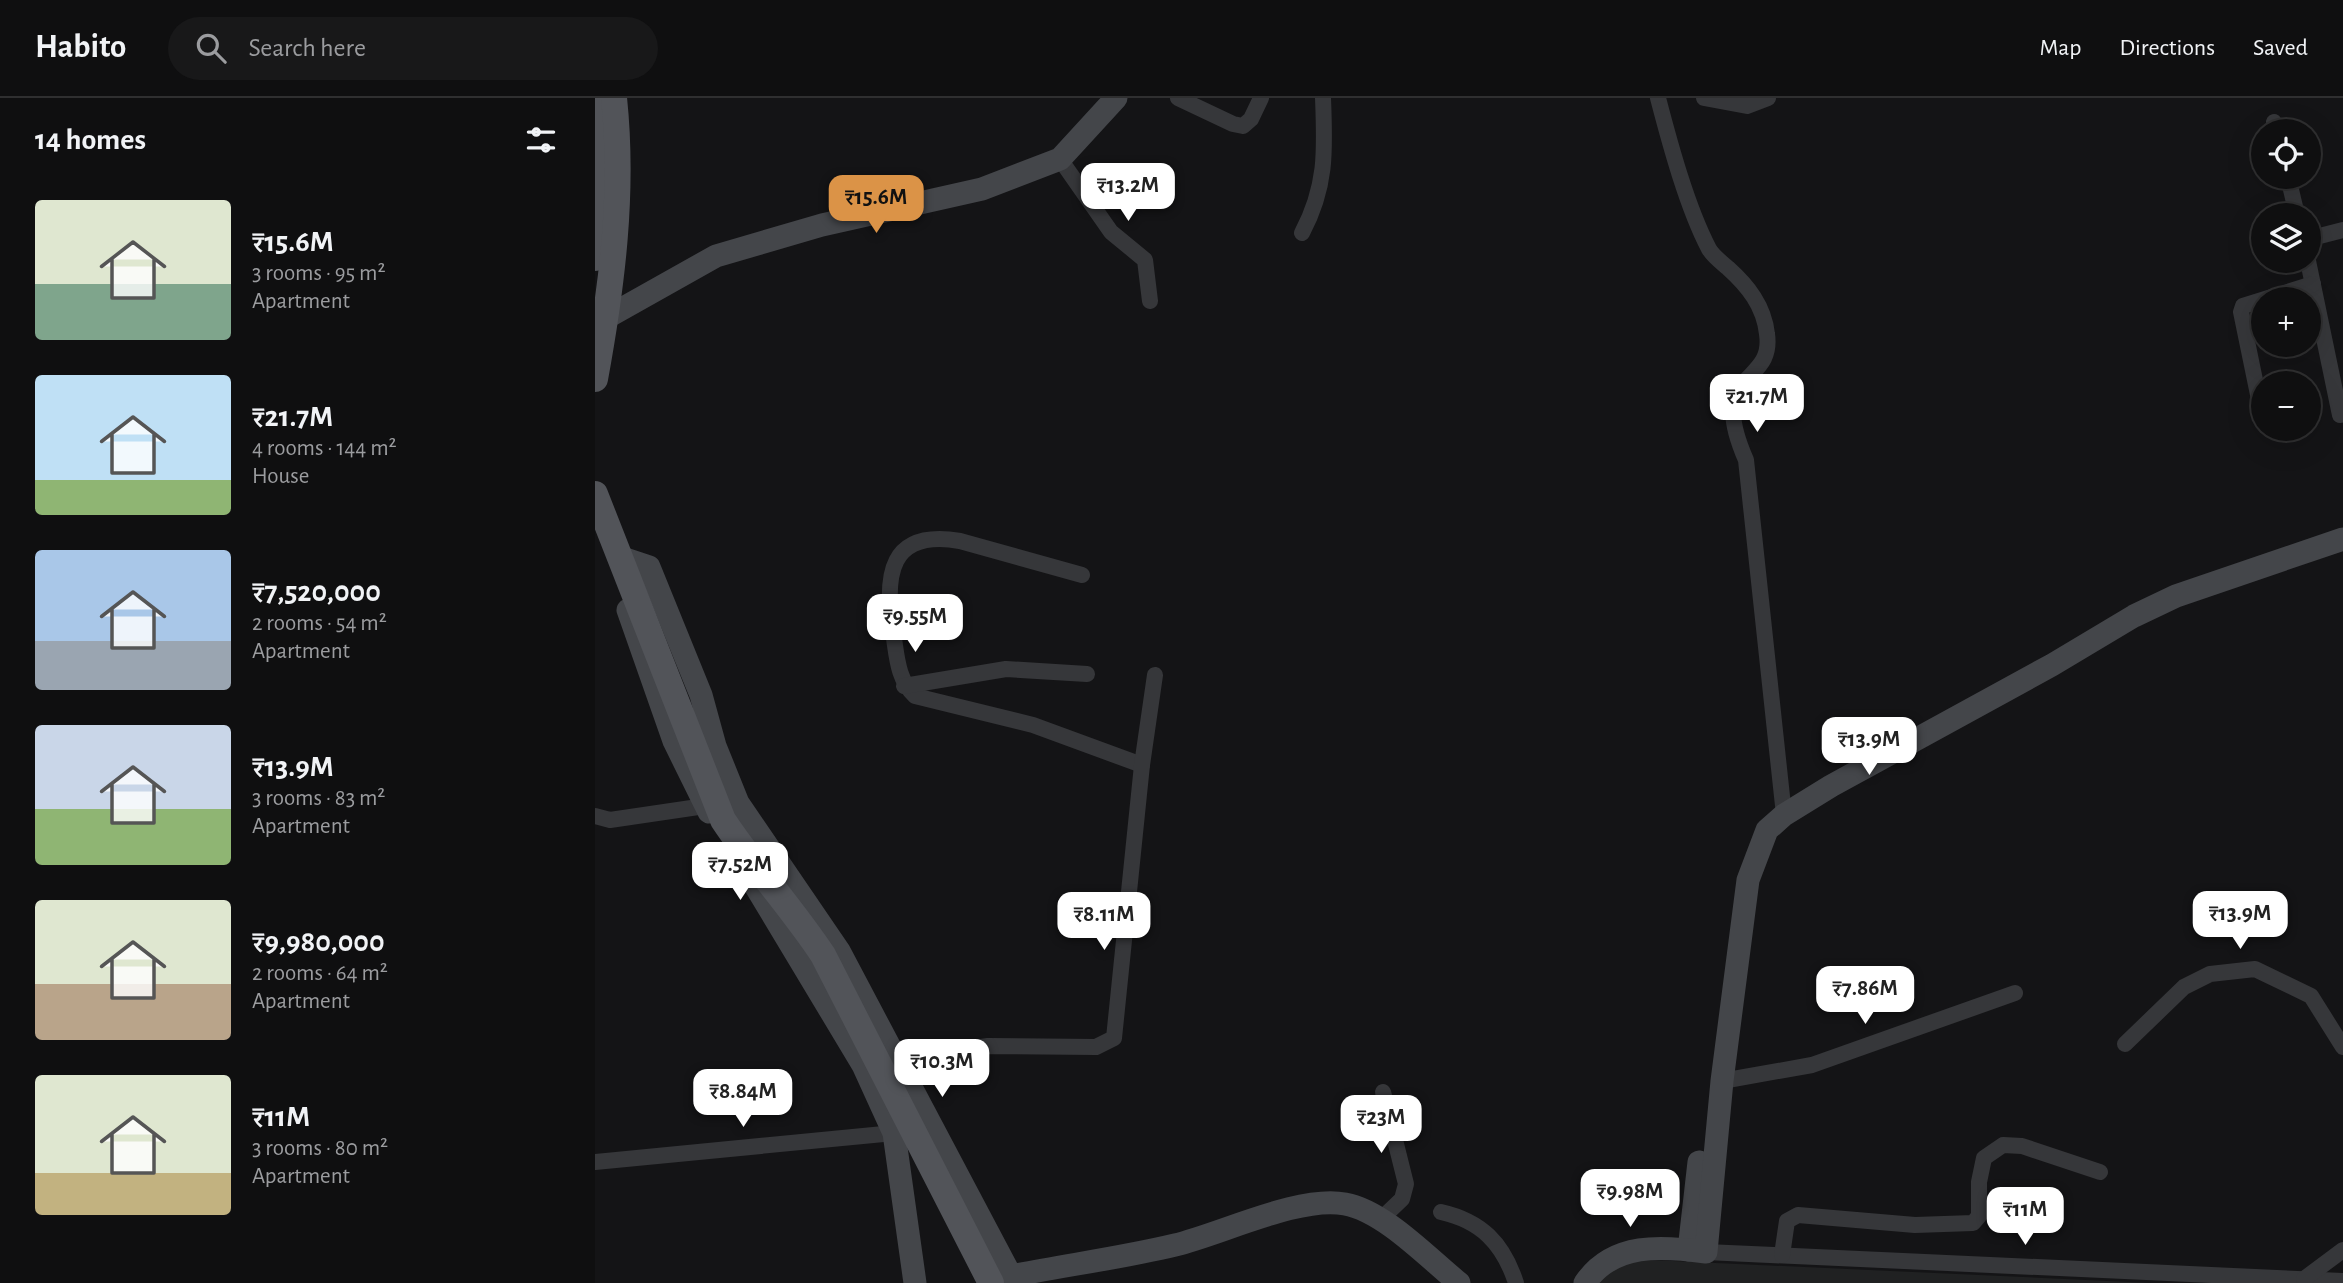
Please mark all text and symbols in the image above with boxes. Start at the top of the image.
search box [168,17,658,80]
icon: search [192,29,230,67]
text: Habito [35,31,126,64]
text: Search here [248,35,366,61]
text: Map [2039,36,2081,60]
text: Directions [2119,36,2215,60]
text: Saved [2253,36,2308,60]
map controls [2251,119,2321,441]
button: locate [2251,119,2321,189]
icon: filters [522,121,560,159]
text: 14 homes [35,125,146,155]
pin: ₹13.2M [1071,164,1185,223]
text: ₹13.2M [1097,174,1159,197]
pin: ₹15.6M [819,176,933,235]
text: ₹15.6M [845,186,907,209]
button: layers [2251,203,2321,273]
text: ₹15.6M [252,227,334,257]
icon: home [91,228,175,312]
text: 3 rooms · 95 m² [252,262,385,285]
button: + [2251,287,2321,357]
text: Apartment [252,290,350,313]
button: − [2251,371,2321,441]
pin: ₹21.7M [1700,374,1814,434]
text: ₹21.7M [1726,385,1788,408]
text: ₹21.7M [252,402,333,432]
icon: home [91,403,175,487]
text: 4 rooms · 144 m² [252,437,397,460]
text: House [252,465,309,488]
text: ₹7,520,000 [252,577,381,607]
icon: home [91,578,175,662]
pin: ₹9.55M [858,594,972,654]
text: ₹9.55M [883,605,947,628]
text: 2 rooms · 54 m² [252,612,387,635]
text: Apartment [252,640,350,663]
pin: ₹13.9M [1812,718,1926,777]
text: ₹13.9M [1838,728,1900,751]
text: ₹13.9M [252,752,334,782]
icon: home [91,753,175,837]
text: 3 rooms · 83 m² [252,787,385,810]
text: Apartment [252,815,350,838]
pin: ₹7.52M [683,842,797,902]
text: ₹7.52M [708,853,772,876]
pin: ₹8.11M [1047,892,1161,952]
pin: ₹13.9M [2183,892,2297,951]
text: ₹13.9M [2209,902,2271,925]
text: ₹8.11M [1073,903,1135,926]
text: ₹9,980,000 [252,927,385,957]
icon: home [91,928,175,1012]
text: 2 rooms · 64 m² [252,962,388,985]
pin: ₹7.86M [1808,967,1922,1026]
text: ₹7.86M [1832,977,1898,1000]
text: Apartment [252,990,350,1013]
pin: ₹10.3M [885,1040,999,1099]
text: ₹10.3M [910,1050,974,1073]
pin: ₹8.84M [686,1070,800,1129]
text: ₹8.84M [709,1080,777,1103]
pin: ₹23M [1340,1096,1422,1155]
text: ₹11M [252,1102,310,1132]
icon: home [91,1103,175,1187]
text: ₹23M [1357,1106,1405,1129]
text: 3 rooms · 80 m² [252,1137,388,1160]
text: Apartment [252,1165,350,1188]
pin: ₹9.98M [1573,1170,1687,1229]
text: ₹9.98M [1597,1180,1663,1203]
pin: ₹11M [1984,1188,2066,1247]
text: ₹11M [2003,1198,2047,1221]

